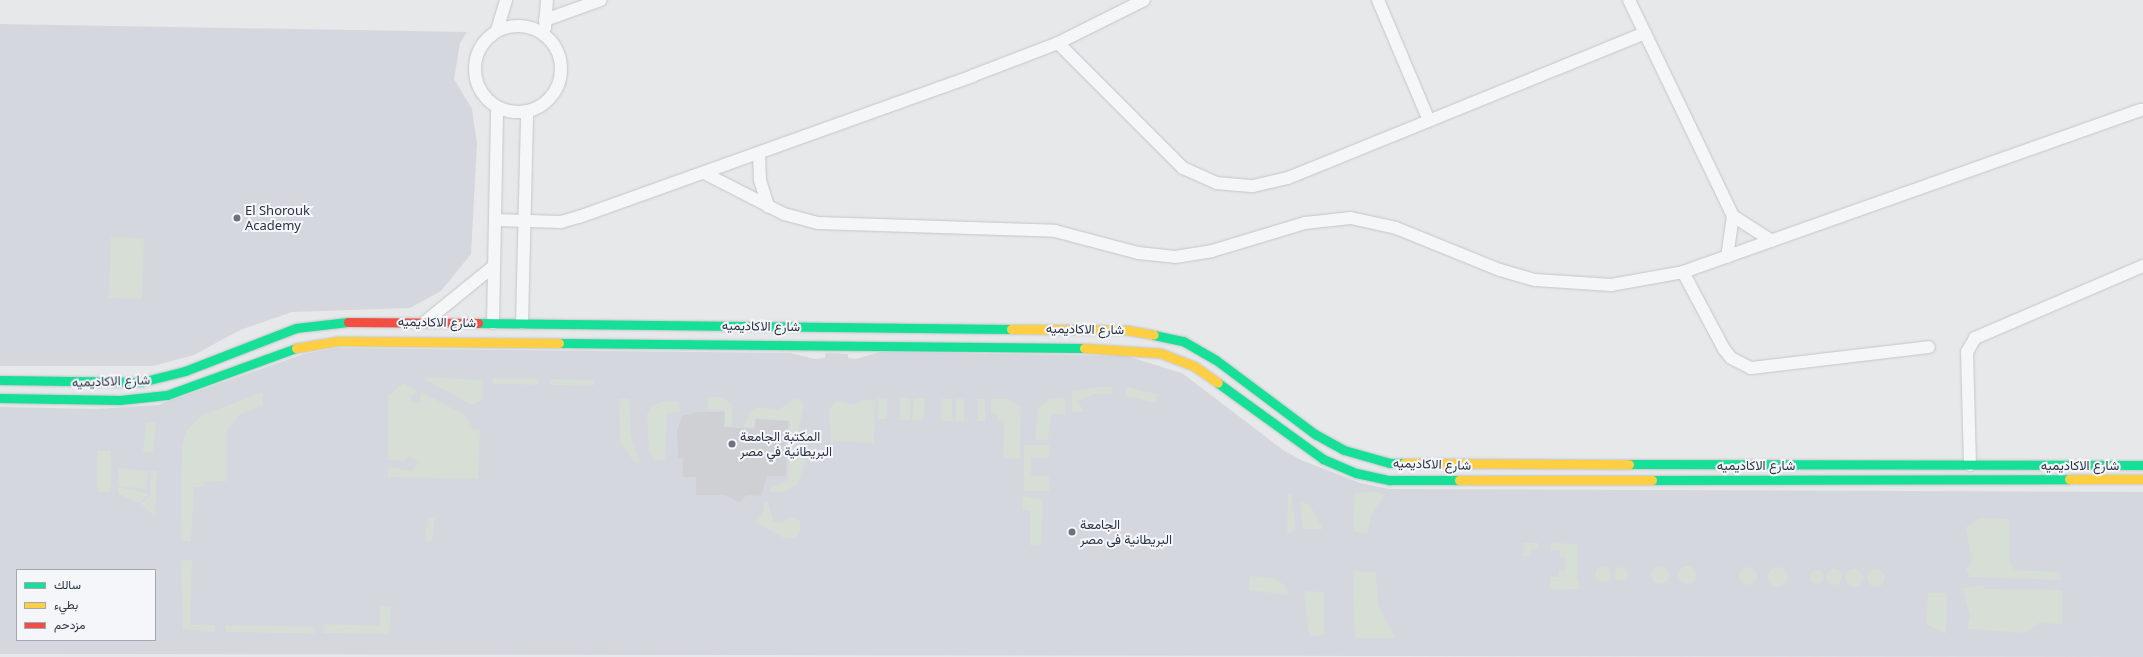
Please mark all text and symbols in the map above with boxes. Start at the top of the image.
place label: El Shorouk Academy [245,203,310,234]
marker: El Shorouk Academy [232,213,242,223]
street label: شارع الاكاديميه [398,314,476,330]
street label: شارع الاكاديميه [722,318,800,334]
street label: شارع الاكاديميه [1046,321,1124,337]
street label: شارع الاكاديميه [72,372,150,390]
place label: المكتبة الجامعة البريطانية في مصر [740,429,832,460]
marker: المكتبة الجامعة البريطانية في مصر [727,439,737,449]
street label: شارع الاكاديميه [1393,455,1471,473]
street label: شارع الاكاديميه [1717,457,1795,473]
street label: شارع الاكاديميه [2041,457,2119,473]
place label: الجامعة البريطانية فى مصر [1080,517,1172,548]
marker: الجامعة البريطانية فى مصر [1067,527,1077,537]
legend [16,569,156,641]
text: سالك [54,576,81,593]
text: بطيء [54,596,78,613]
text: مزدحم [54,616,85,633]

